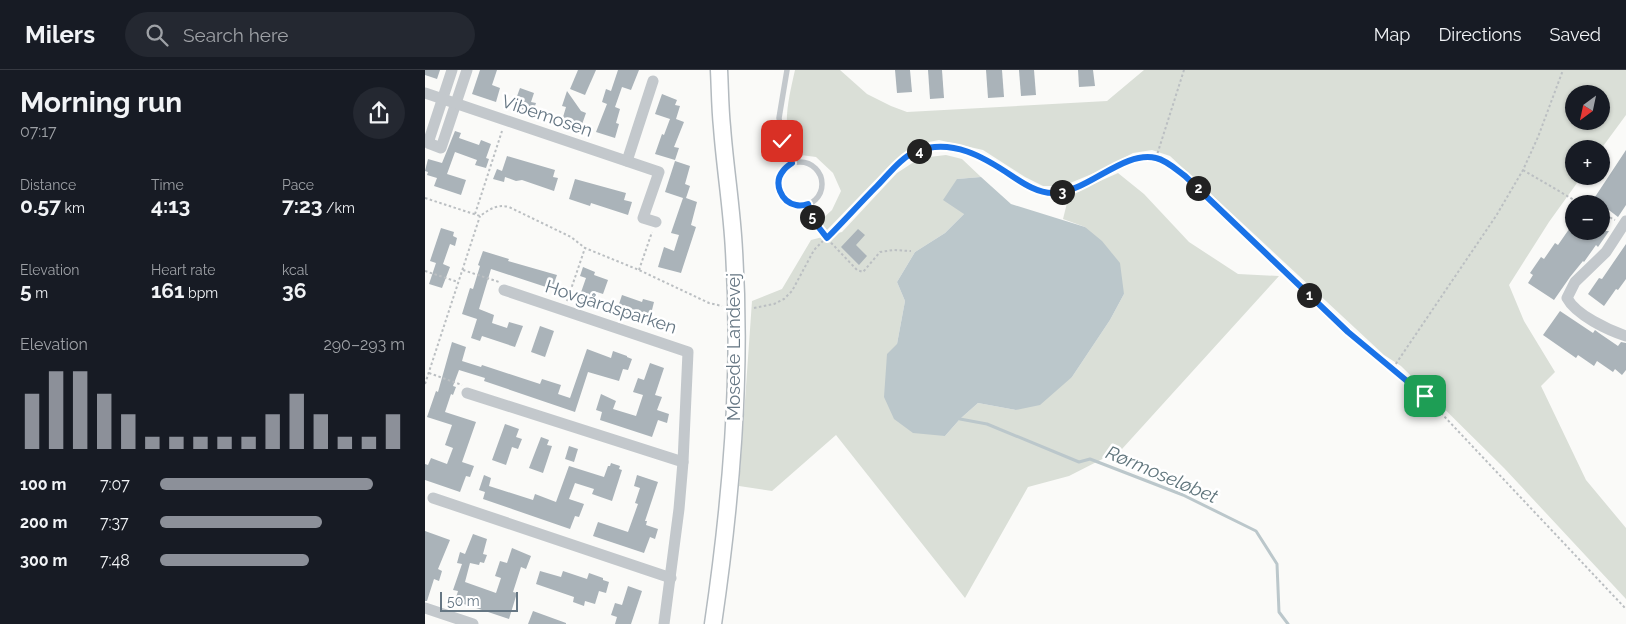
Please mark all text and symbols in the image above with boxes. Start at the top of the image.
search box [125,12,475,57]
text: Milers [25,20,95,49]
icon: search [143,21,171,49]
text: Search here [183,24,289,46]
text: Map [1374,24,1410,45]
text: Directions [1438,24,1522,45]
text: Saved [1550,24,1601,45]
north arrow [1565,85,1610,130]
map controls [1565,85,1610,240]
text: Morning run [20,86,182,119]
button: share [353,87,405,139]
street label: Vibemosen [499,90,595,141]
pin [761,120,803,162]
text: 07:17 [20,122,57,141]
icon: check [768,127,796,155]
pin: 4 [907,138,931,164]
button: + [1565,140,1610,185]
text: 4 [916,143,924,159]
pin: 2 [1185,176,1211,200]
text: Distance [20,177,76,193]
text: Time [151,177,184,193]
text: Pace [282,177,314,193]
pin: 3 [1049,180,1075,204]
text: 2 [1195,180,1202,196]
text: 3 [1059,184,1066,200]
text: 0.57 [20,193,61,218]
text: 4:13 [151,193,190,218]
text: 7:23 [282,193,323,218]
button: − [1565,195,1610,240]
text: km [61,200,85,216]
text: /km [323,200,355,216]
pin: 5 [799,204,825,230]
text: 5 [809,209,816,225]
text: Elevation [20,262,79,278]
text: Heart rate [151,262,215,278]
text: kcal [282,262,308,278]
street label: Mosede Landevej [723,273,744,421]
street label: Hovgårdsparken [543,275,680,338]
text: 5 [20,278,32,303]
text: 161 [151,278,185,303]
text: 36 [282,278,306,303]
pin: 1 [1297,282,1321,308]
text: m [32,285,48,301]
text: bpm [185,285,218,301]
text: 1 [1306,287,1313,303]
text: Elevation [20,335,88,354]
text: 290–293 m [323,335,405,354]
pin [1404,375,1446,417]
icon: arrive [1411,382,1439,410]
water label: Rørmoseløbet [1103,441,1222,508]
text: 100 m [20,475,66,494]
text: 7:07 [100,475,130,494]
text: 200 m [20,513,67,532]
text: 7:37 [100,513,129,532]
text: 300 m [20,551,67,570]
text: 7:48 [100,551,130,570]
scale bar [440,589,517,612]
text: 50 m [447,593,480,609]

